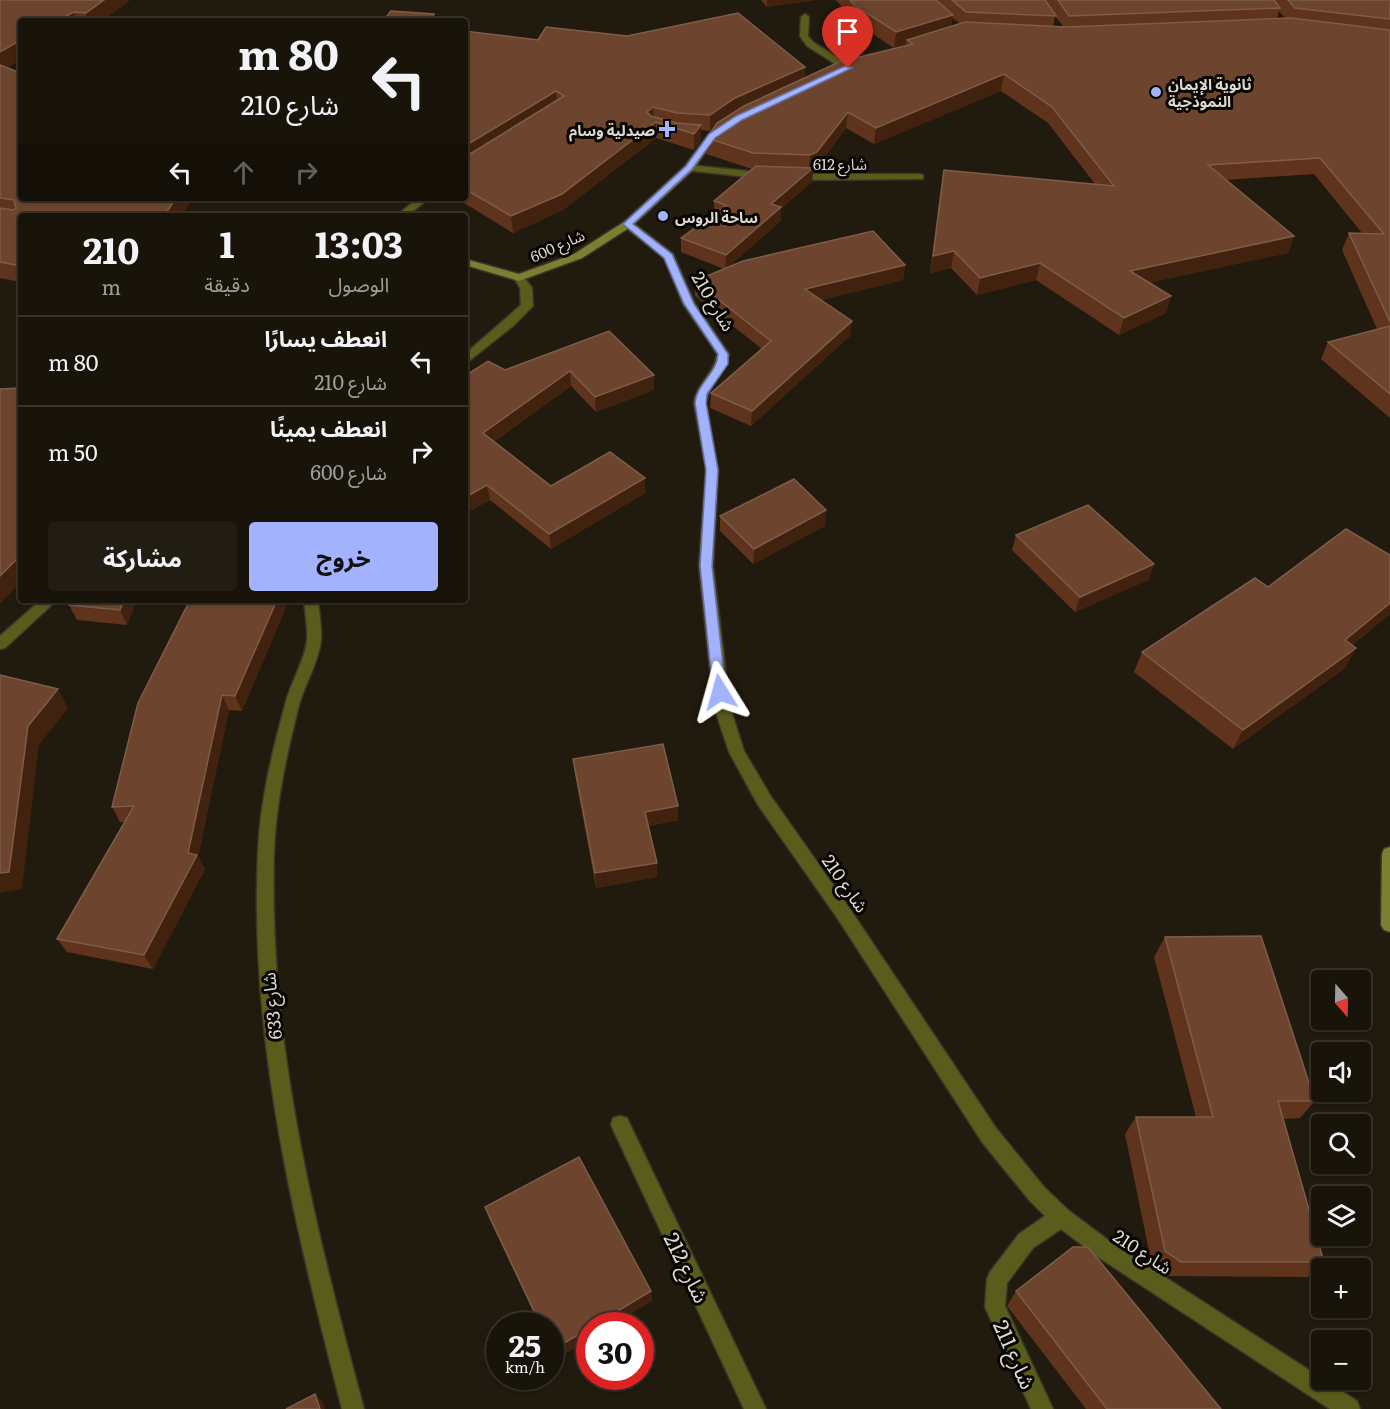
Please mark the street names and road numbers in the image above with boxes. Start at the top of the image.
street label: شارع 612 [813,152,867,177]
street label: شارع 600 [526,223,589,269]
street label: شارع 210 [684,266,742,337]
street label: شارع 210 [815,848,876,919]
street label: شارع 633 [254,971,290,1041]
street label: شارع 210 [1107,1222,1178,1282]
street label: شارع 212 [656,1227,718,1308]
street label: شارع 211 [985,1314,1045,1394]

